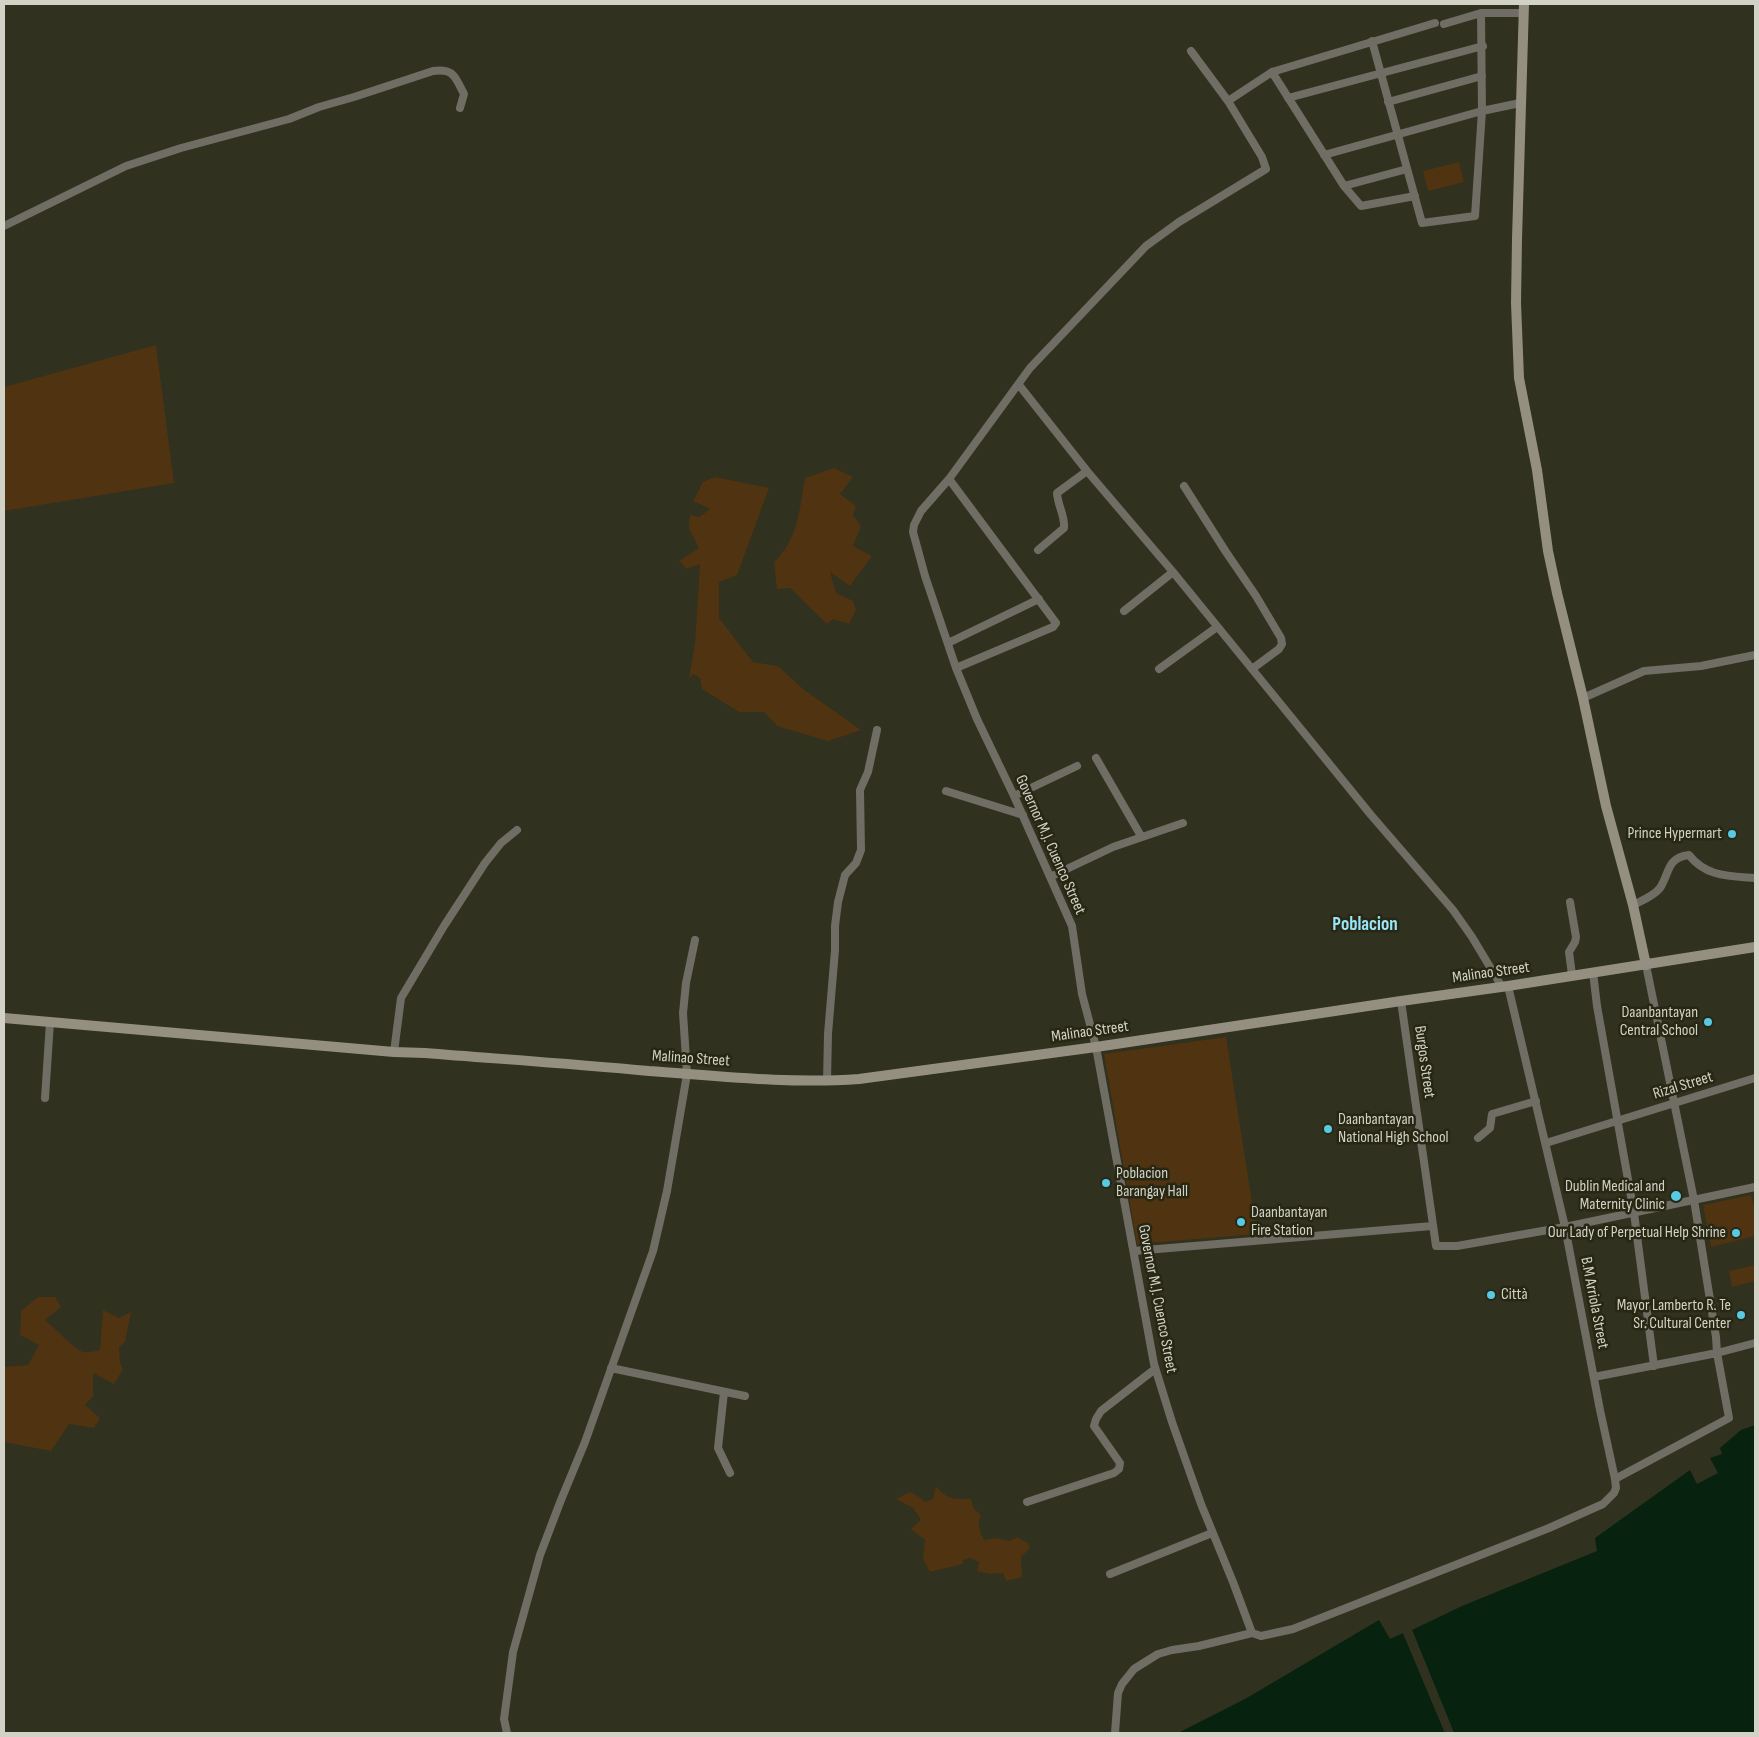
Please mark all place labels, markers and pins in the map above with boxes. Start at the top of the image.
place label: Prince Hypermart [1627,824,1722,844]
marker: Prince Hypermart [1726,828,1738,840]
place label: Daanbantayan Central School [1620,1003,1698,1041]
marker: Daanbantayan Central School [1702,1016,1714,1028]
place label: Daanbantayan National High School [1338,1110,1449,1148]
marker: Daanbantayan National High School [1322,1123,1334,1135]
place label: Poblacion Barangay Hall [1116,1164,1188,1202]
marker: Poblacion Barangay Hall [1100,1177,1112,1189]
place label: Dublin Medical and Maternity Clinic [1565,1177,1665,1215]
marker: Dublin Medical and Maternity Clinic [1669,1189,1683,1203]
place label: Daanbantayan Fire Station [1251,1203,1327,1241]
marker: Daanbantayan Fire Station [1235,1216,1247,1228]
place label: Our Lady of Perpetual Help Shrine [1548,1223,1726,1243]
marker: Our Lady of Perpetual Help Shrine [1730,1227,1742,1239]
place label: Città [1501,1285,1528,1305]
marker: Città [1485,1289,1497,1301]
place label: Mayor Lamberto R. Te Sr. Cultural Center [1617,1296,1731,1334]
marker: Mayor Lamberto R. Te Sr. Cultural Center [1735,1309,1747,1321]

